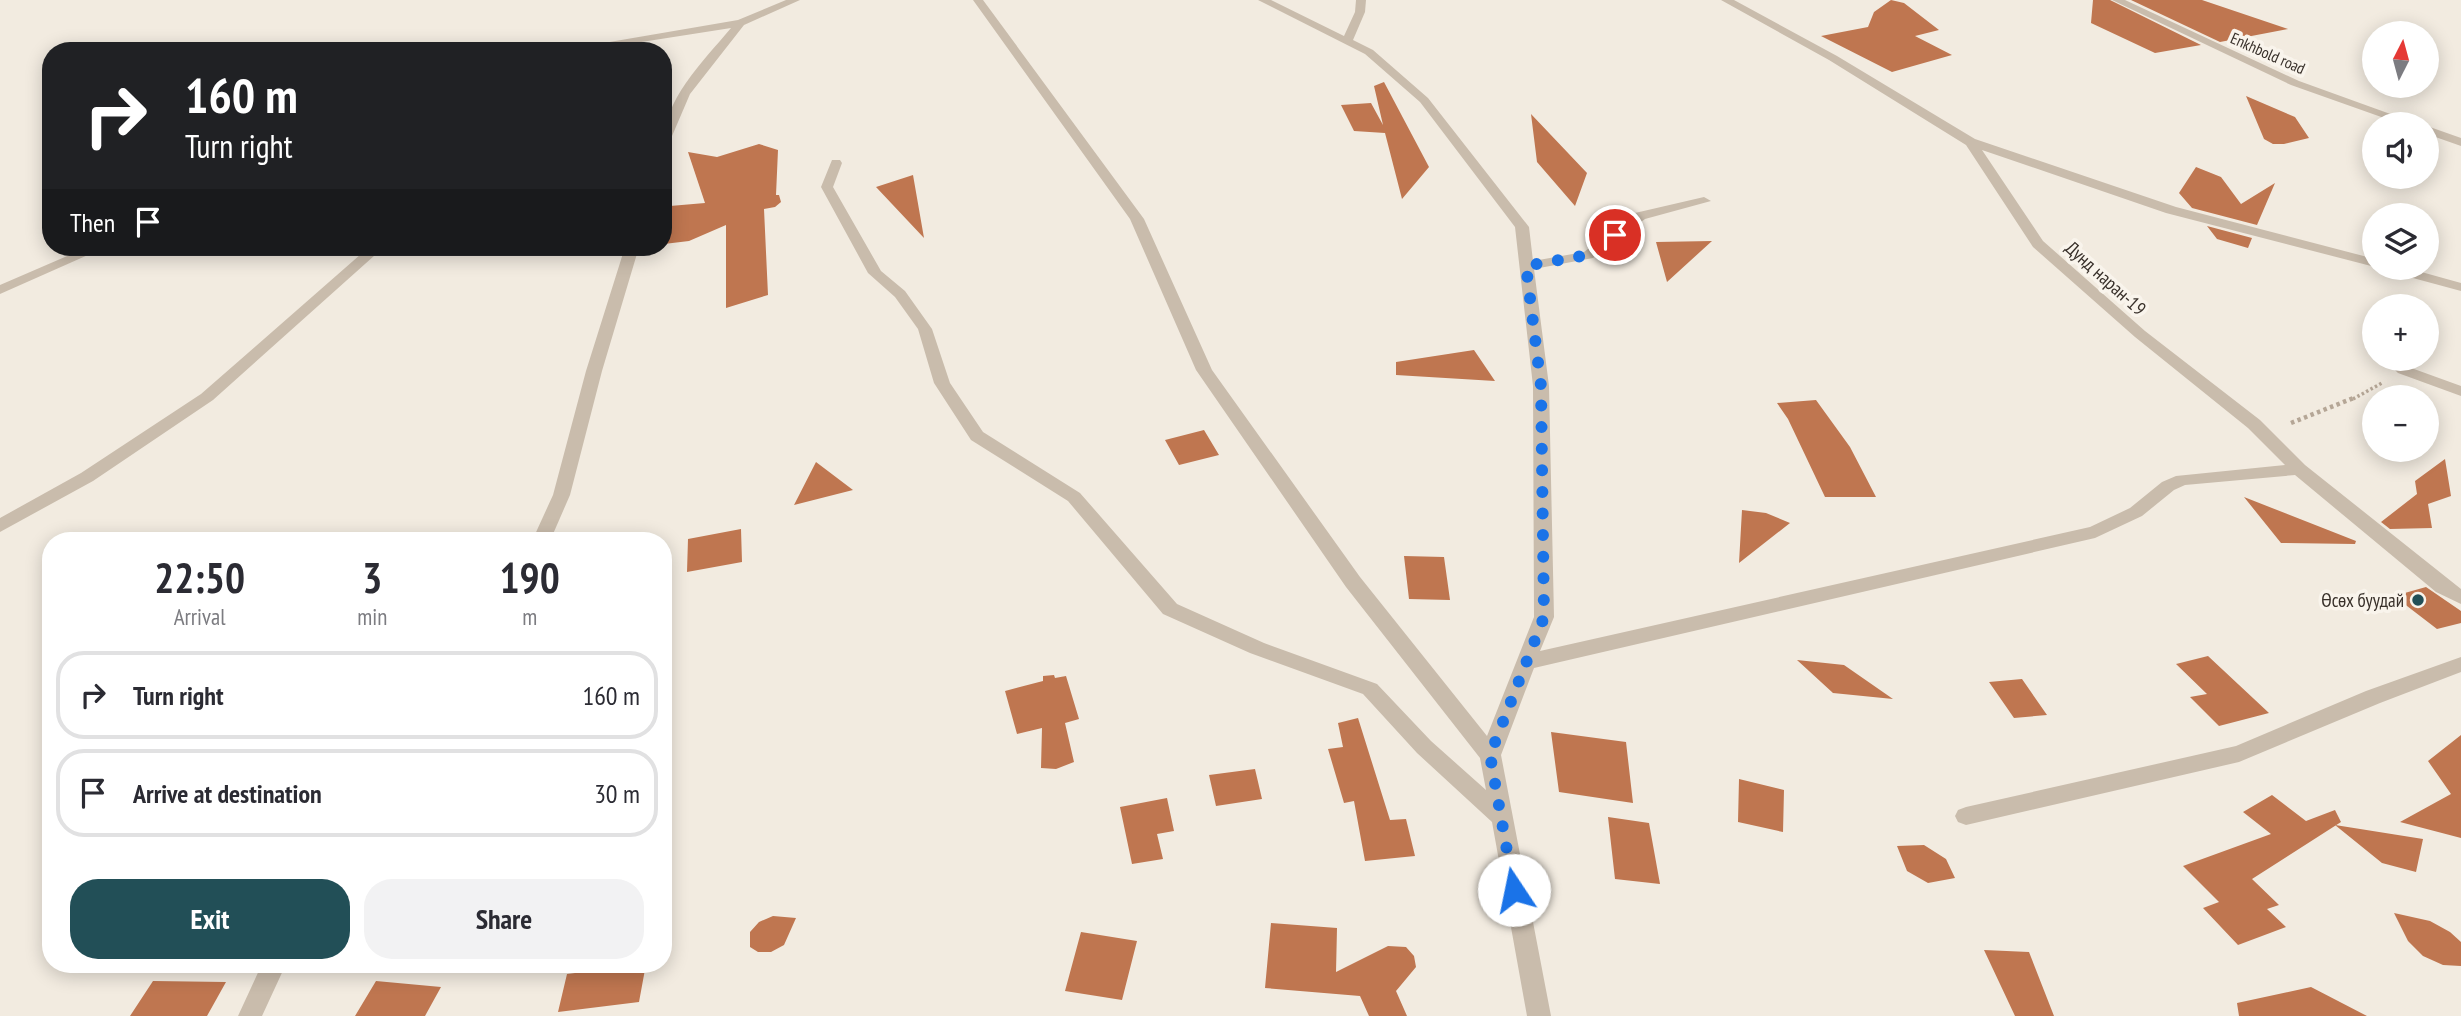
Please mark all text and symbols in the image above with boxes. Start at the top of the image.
north arrow [2362,21,2440,98]
map controls [2362,21,2439,462]
street label: Enkhbold road [2228,28,2309,78]
text: 160 m [185,63,298,127]
icon: right [70,70,161,161]
button: sound [2362,112,2439,189]
text: Turn right [185,125,293,167]
icon: arrive [129,203,167,241]
button: layers [2362,203,2439,280]
pin [1585,205,1645,265]
text: Then [70,206,115,239]
icon: arrive [1596,216,1634,254]
street label: Дунд наран-19 [2061,236,2151,320]
button: + [2362,294,2439,371]
button: − [2362,385,2439,462]
text: 22:50 [154,550,245,605]
text: 3 [362,550,382,605]
text: 190 [500,550,560,605]
place label: Өсөх буудай [2321,588,2404,612]
marker: Өсөх буудай [2410,592,2426,608]
text: Arrival [174,602,226,631]
text: min [357,602,387,631]
text: m [522,602,537,631]
icon: right [74,676,112,714]
text: Turn right [133,679,224,712]
text: 160 m [582,679,640,712]
icon: arrive [74,774,112,812]
text: Arrive at destination [133,777,322,810]
text: 30 m [594,777,640,810]
position arrow [1477,853,1551,927]
button: Exit [70,879,350,959]
button: Share [364,879,644,959]

